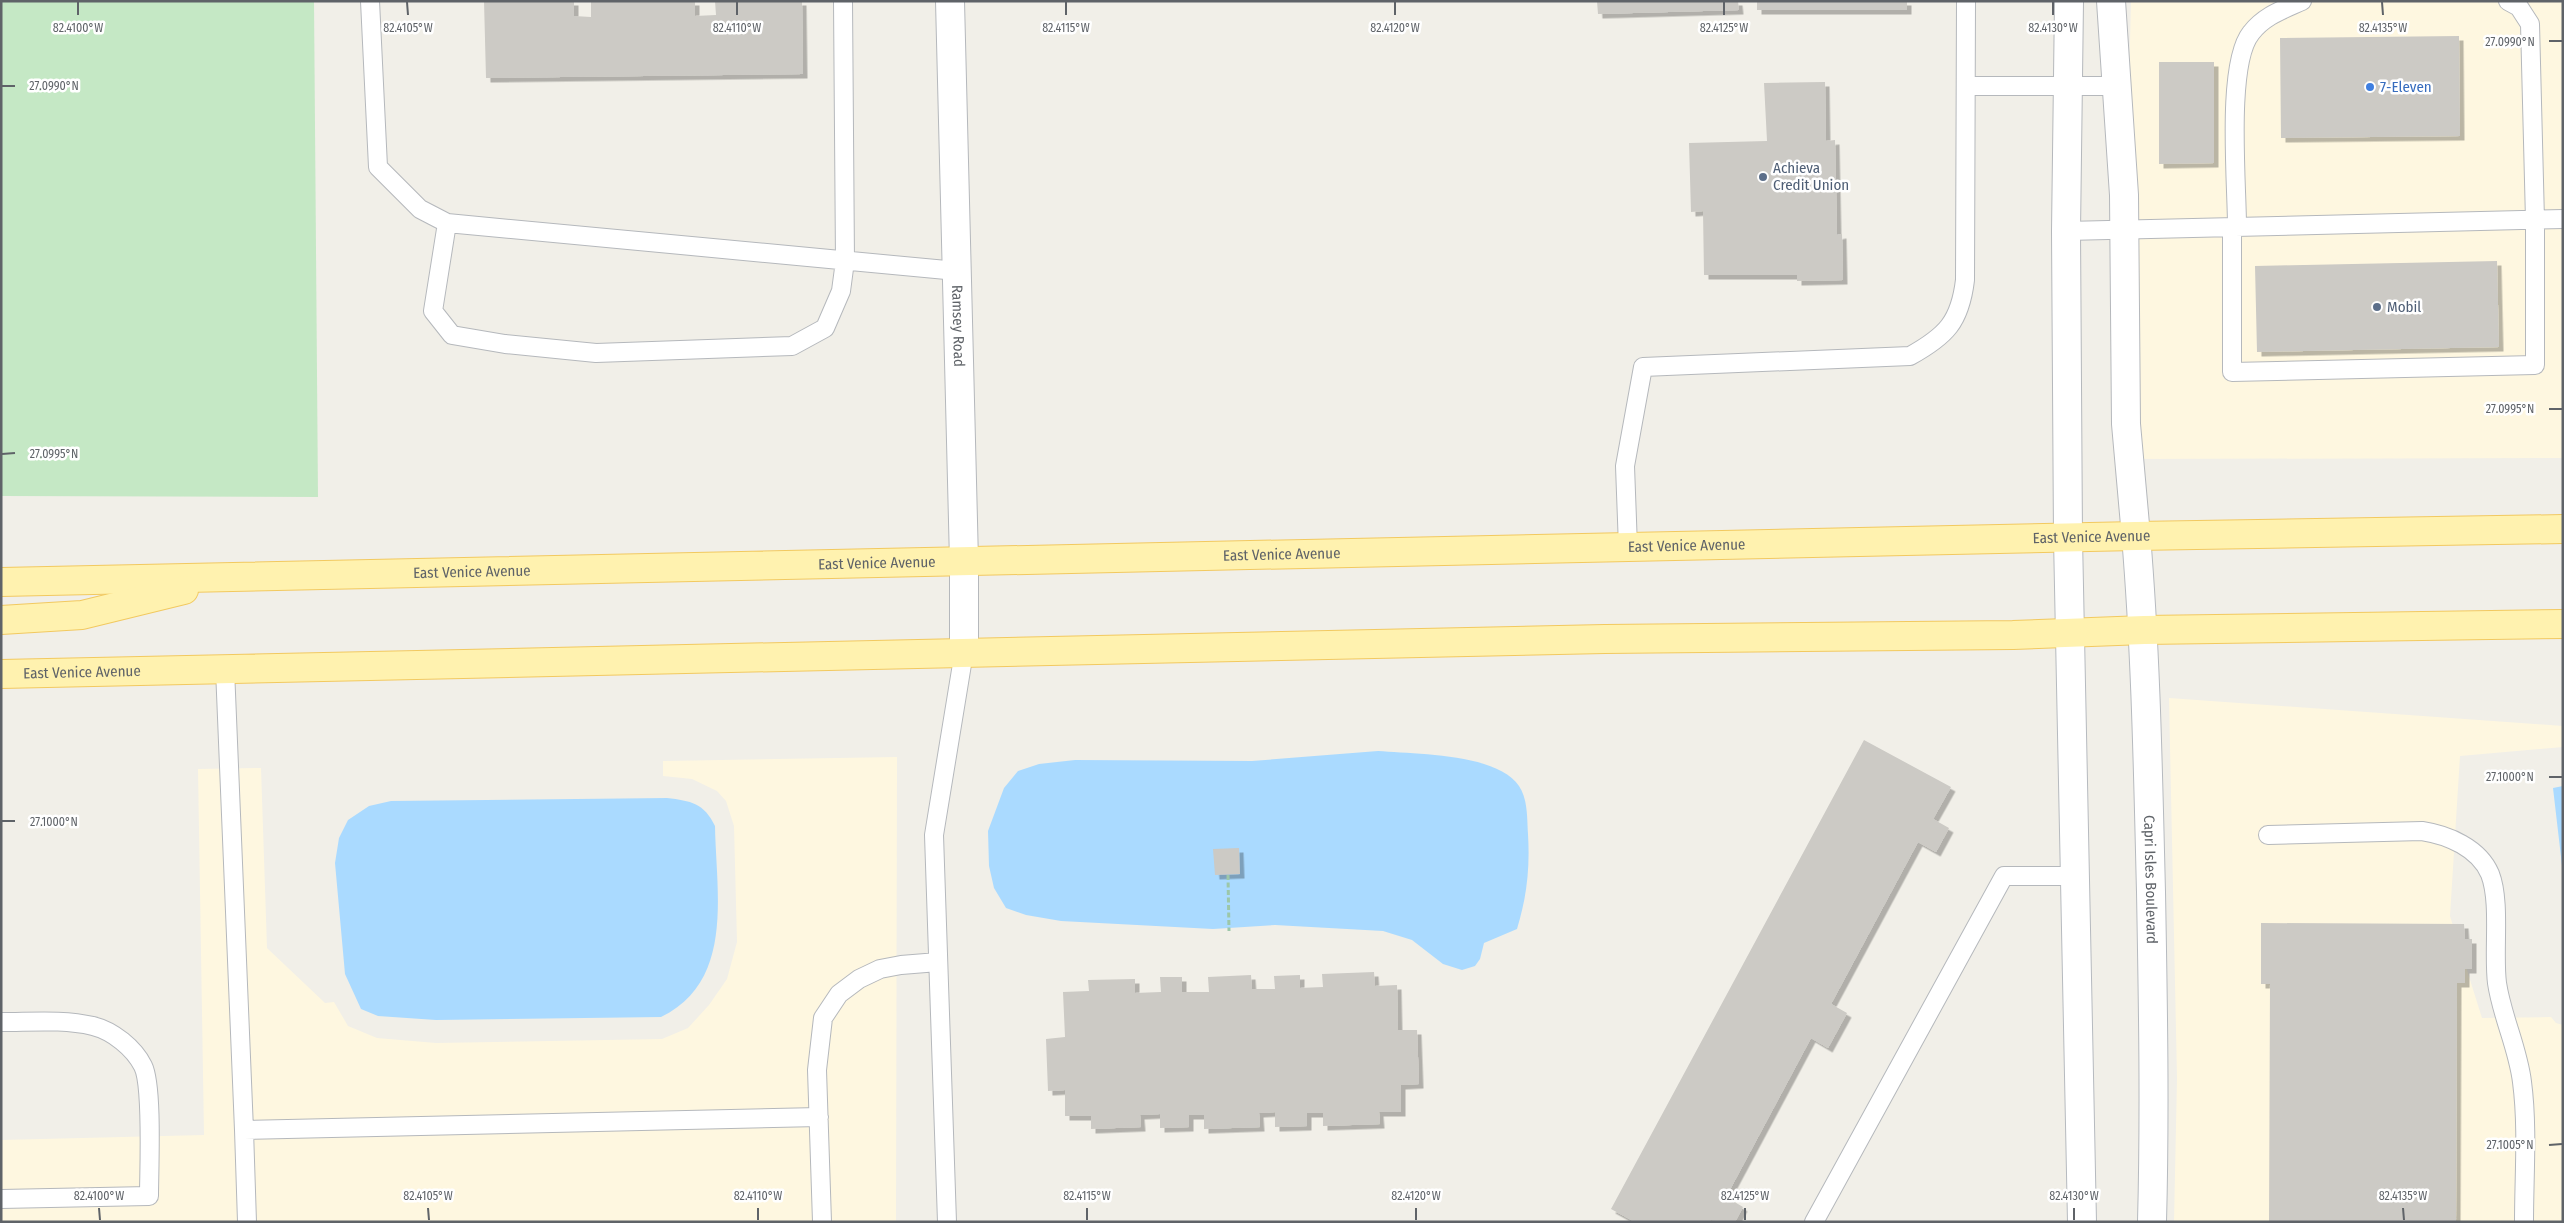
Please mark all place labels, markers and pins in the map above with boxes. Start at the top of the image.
place label: 7-Eleven [2380,78,2432,96]
marker: 7-Eleven [2364,81,2376,93]
place label: Achieva Credit Union [1773,159,1849,194]
marker: Achieva Credit Union [1757,171,1769,183]
place label: Mobil [2387,298,2421,316]
marker: Mobil [2371,301,2383,313]

